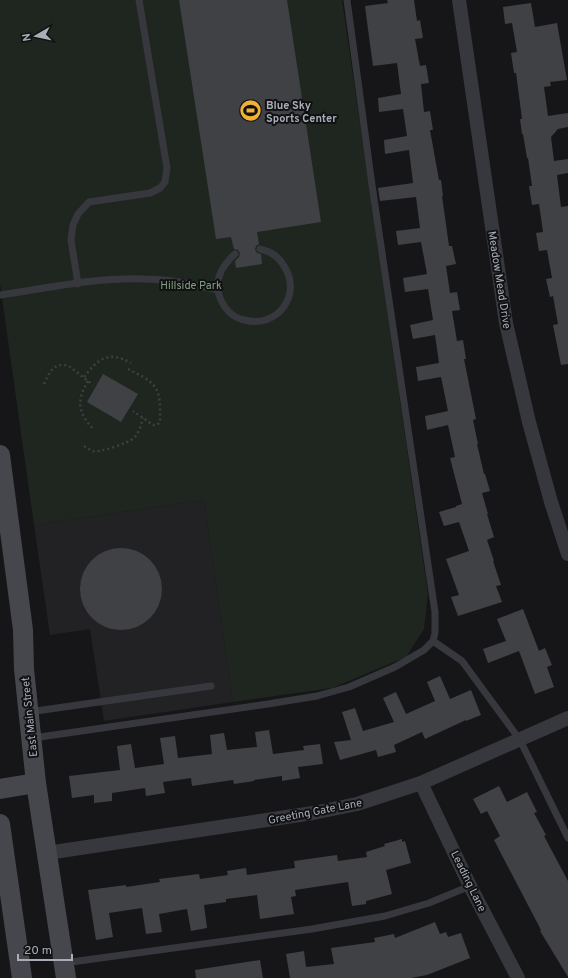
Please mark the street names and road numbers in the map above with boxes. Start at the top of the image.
street label: Meadow Mead Drive [484,230,514,330]
street label: East Main Street [19,676,41,758]
street label: Greeting Gate Lane [267,796,363,828]
street label: Leading Lane [447,849,489,914]

